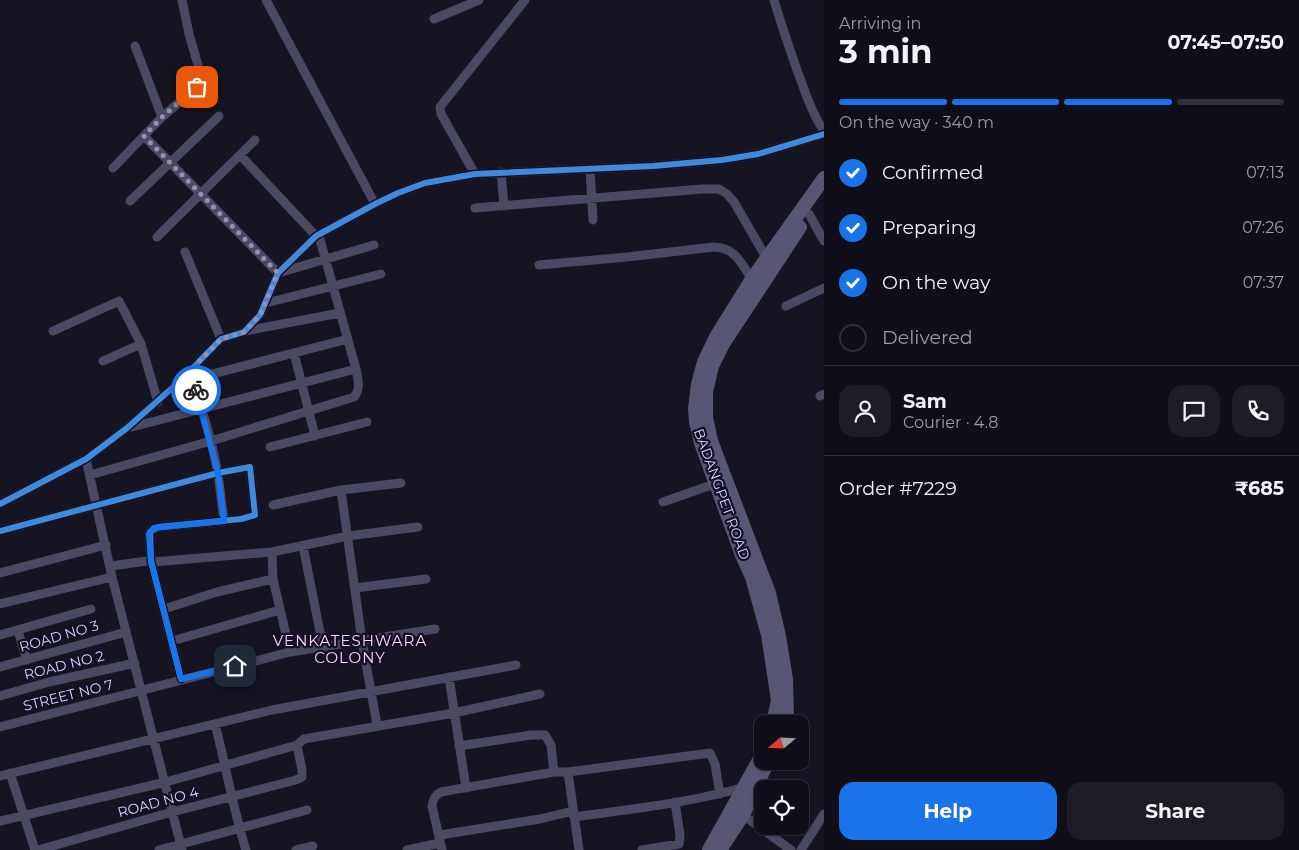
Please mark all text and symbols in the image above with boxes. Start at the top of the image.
text: Arriving in [839,14,921,33]
text: 07:45–07:50 [1167,31,1284,54]
text: 3 min [839,32,932,71]
pin [176,66,218,108]
icon: bag [183,73,211,101]
text: On the way · 340 m [839,113,994,132]
icon: check [839,159,867,187]
text: Confirmed [882,161,983,184]
text: 07:13 [1246,163,1284,182]
icon: check [839,214,867,242]
text: Preparing [882,216,977,239]
text: 07:26 [1242,218,1284,237]
icon: check [839,269,867,297]
text: On the way [882,271,990,294]
text: 07:37 [1243,273,1284,292]
text: Delivered [882,326,973,349]
courier [171,365,221,415]
icon: bike [182,376,210,404]
button: person [839,385,891,437]
button: chat [1168,385,1220,437]
button: phone [1232,385,1284,437]
text: Sam [903,390,947,413]
text: Courier · 4.8 [903,413,999,432]
street label: BADANGPET ROAD [690,426,754,562]
text: Order #7229 [839,477,957,500]
text: ₹685 [1235,477,1284,500]
street label: ROAD NO 3 [17,616,101,656]
district label: VENKATESHWARA COLONY [273,631,427,667]
pin [214,645,256,687]
street label: ROAD NO 2 [22,646,106,684]
icon: home [221,652,249,680]
street label: STREET NO 7 [21,675,115,715]
north arrow [754,715,809,770]
map controls [754,715,809,835]
button: locate [754,780,809,835]
street label: ROAD NO 4 [116,782,201,821]
button: Help [839,782,1057,840]
button: Share [1067,782,1284,840]

